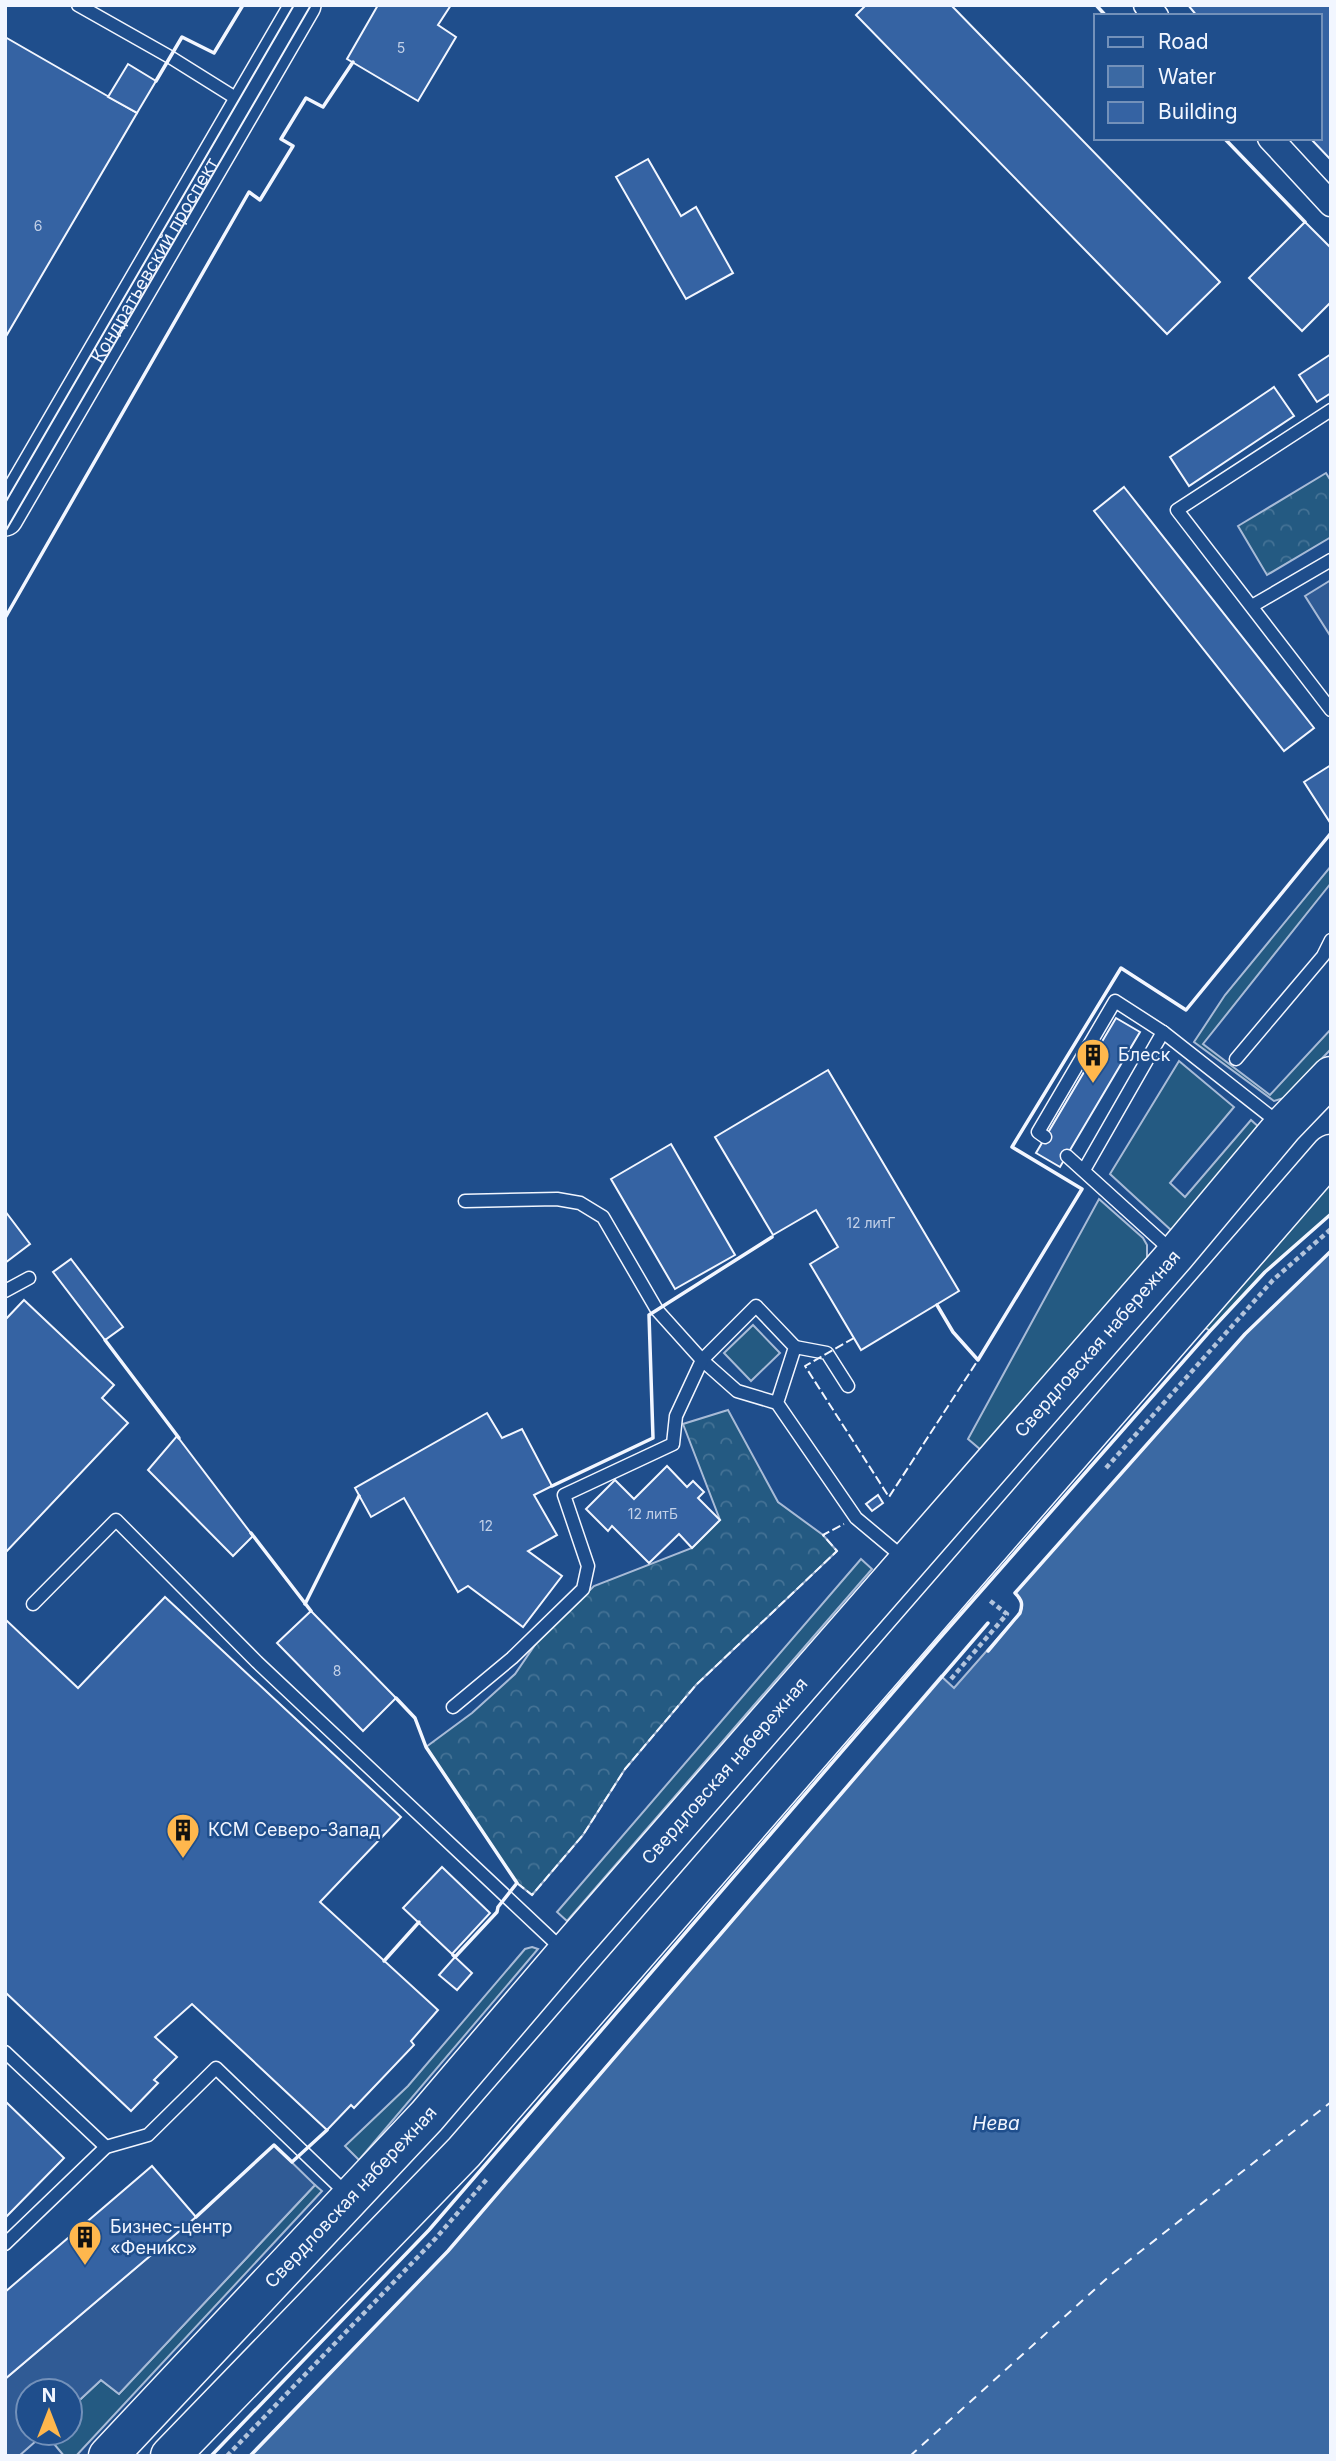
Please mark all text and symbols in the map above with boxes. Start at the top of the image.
legend [1094,14,1322,140]
text: Road [1158,29,1209,54]
house number: 5 [397,39,405,56]
text: Water [1158,64,1216,89]
text: Building [1158,99,1238,124]
street label: Кондратьевский проспект [87,153,222,366]
house number: 6 [34,217,42,234]
building icon: Блеск [1074,1036,1112,1085]
place label: Блеск [1118,1044,1171,1065]
house number: 12 литГ [846,1214,896,1231]
street label: Свердловская набережная [1010,1246,1184,1441]
house number: 12 литБ [628,1505,678,1522]
house number: 12 [479,1517,493,1534]
house number: 8 [333,1662,341,1679]
street label: Свердловская набережная [637,1673,812,1868]
building icon: КСМ Северо-Запад [164,1811,202,1860]
place label: КСМ Северо-Запад [208,1819,381,1840]
street label: Свердловская набережная [260,2102,441,2292]
water label: Нева [972,2112,1020,2135]
place label: Бизнес-центр «Феникс» [110,2216,232,2258]
building icon: Бизнес-центр «Феникс» [66,2218,104,2267]
north arrow [14,2377,84,2447]
text: N [42,2384,56,2407]

